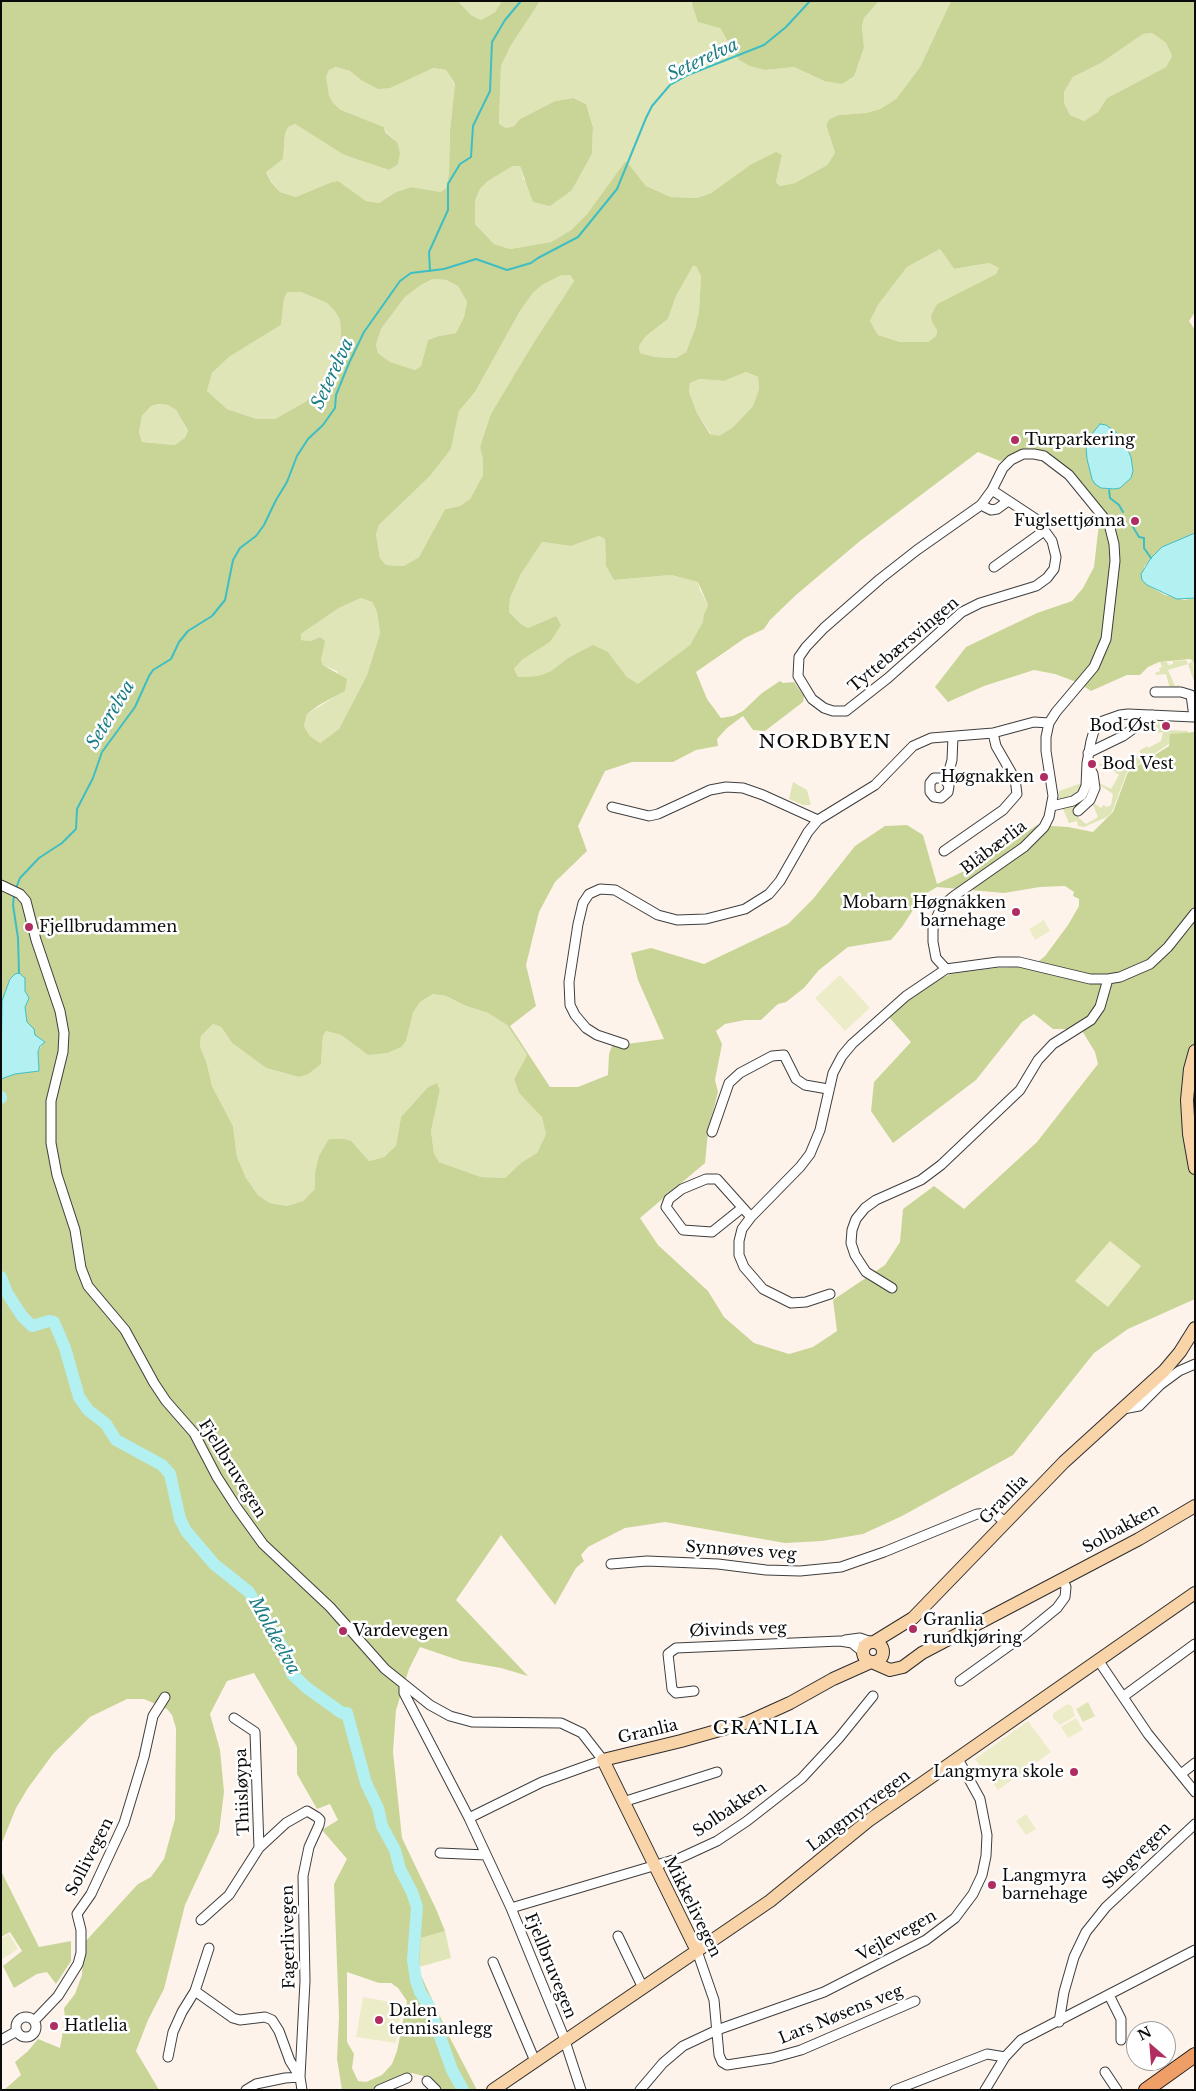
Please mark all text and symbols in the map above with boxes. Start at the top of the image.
water label: Seterelva [664,34,742,86]
water label: Seterelva [307,335,359,413]
place label: Turparkering [1025,430,1135,450]
marker: Turparkering [1009,434,1021,446]
place label: Fuglsettjønna [1014,511,1125,531]
marker: Fuglsettjønna [1129,515,1141,527]
street label: Tyttebærsvingen [845,593,963,697]
water label: Seterelva [82,677,140,753]
place label: Bod Øst [1090,716,1156,736]
marker: Bod Øst [1160,720,1172,732]
district label: NORDBYEN [758,732,892,754]
place label: Bod Vest [1102,754,1174,774]
marker: Bod Vest [1086,758,1098,770]
place label: Høgnakken [940,767,1034,787]
marker: Høgnakken [1038,771,1050,783]
street label: Blåbærlia [957,817,1031,879]
place label: Mobarn Høgnakken barnehage [842,893,1006,931]
marker: Mobarn Høgnakken barnehage [1010,906,1022,918]
place label: Fjellbrudammen [39,917,177,937]
marker: Fjellbrudammen [23,921,35,933]
street label: Fjellbruvegen [194,1416,270,1522]
street label: Granlia [976,1471,1032,1529]
street label: Solbakken [1079,1500,1163,1558]
street label: Synnøves veg [685,1538,797,1564]
water label: Moldeelva [244,1593,304,1679]
place label: Granlia rundkjøring [923,1610,1022,1648]
street label: Øivinds veg [689,1619,787,1641]
place label: Vardevegen [353,1621,448,1641]
marker: Granlia rundkjøring [907,1623,919,1635]
marker: Vardevegen [337,1625,349,1637]
street label: Granlia [616,1716,680,1748]
district label: GRANLIA [712,1718,820,1740]
street label: Thiisløypa [232,1748,254,1836]
place label: Langmyra skole [933,1762,1064,1782]
street label: Langmyrvegen [804,1766,914,1856]
marker: Langmyra skole [1068,1766,1080,1778]
street label: Solbakken [690,1778,770,1842]
street label: Sollivegen [62,1815,118,1899]
street label: Skogvegen [1099,1819,1175,1893]
street label: Mikkelivegen [659,1853,725,1961]
place label: Langmyra barnehage [1002,1866,1088,1904]
marker: Langmyra barnehage [986,1879,998,1891]
street label: Fagerlivegen [278,1885,300,1989]
street label: Vejlevegen [854,1906,940,1966]
street label: Fjellbruvegen [520,1910,580,2022]
street label: Lars Nøsens veg [776,1981,906,2049]
place label: Dalen tennisanlegg [389,2001,492,2039]
marker: Dalen tennisanlegg [373,2014,385,2026]
place label: Hatlelia [64,2016,128,2036]
marker: Hatlelia [48,2020,60,2032]
north arrow [1126,2021,1176,2071]
text: N [1135,2023,1155,2045]

